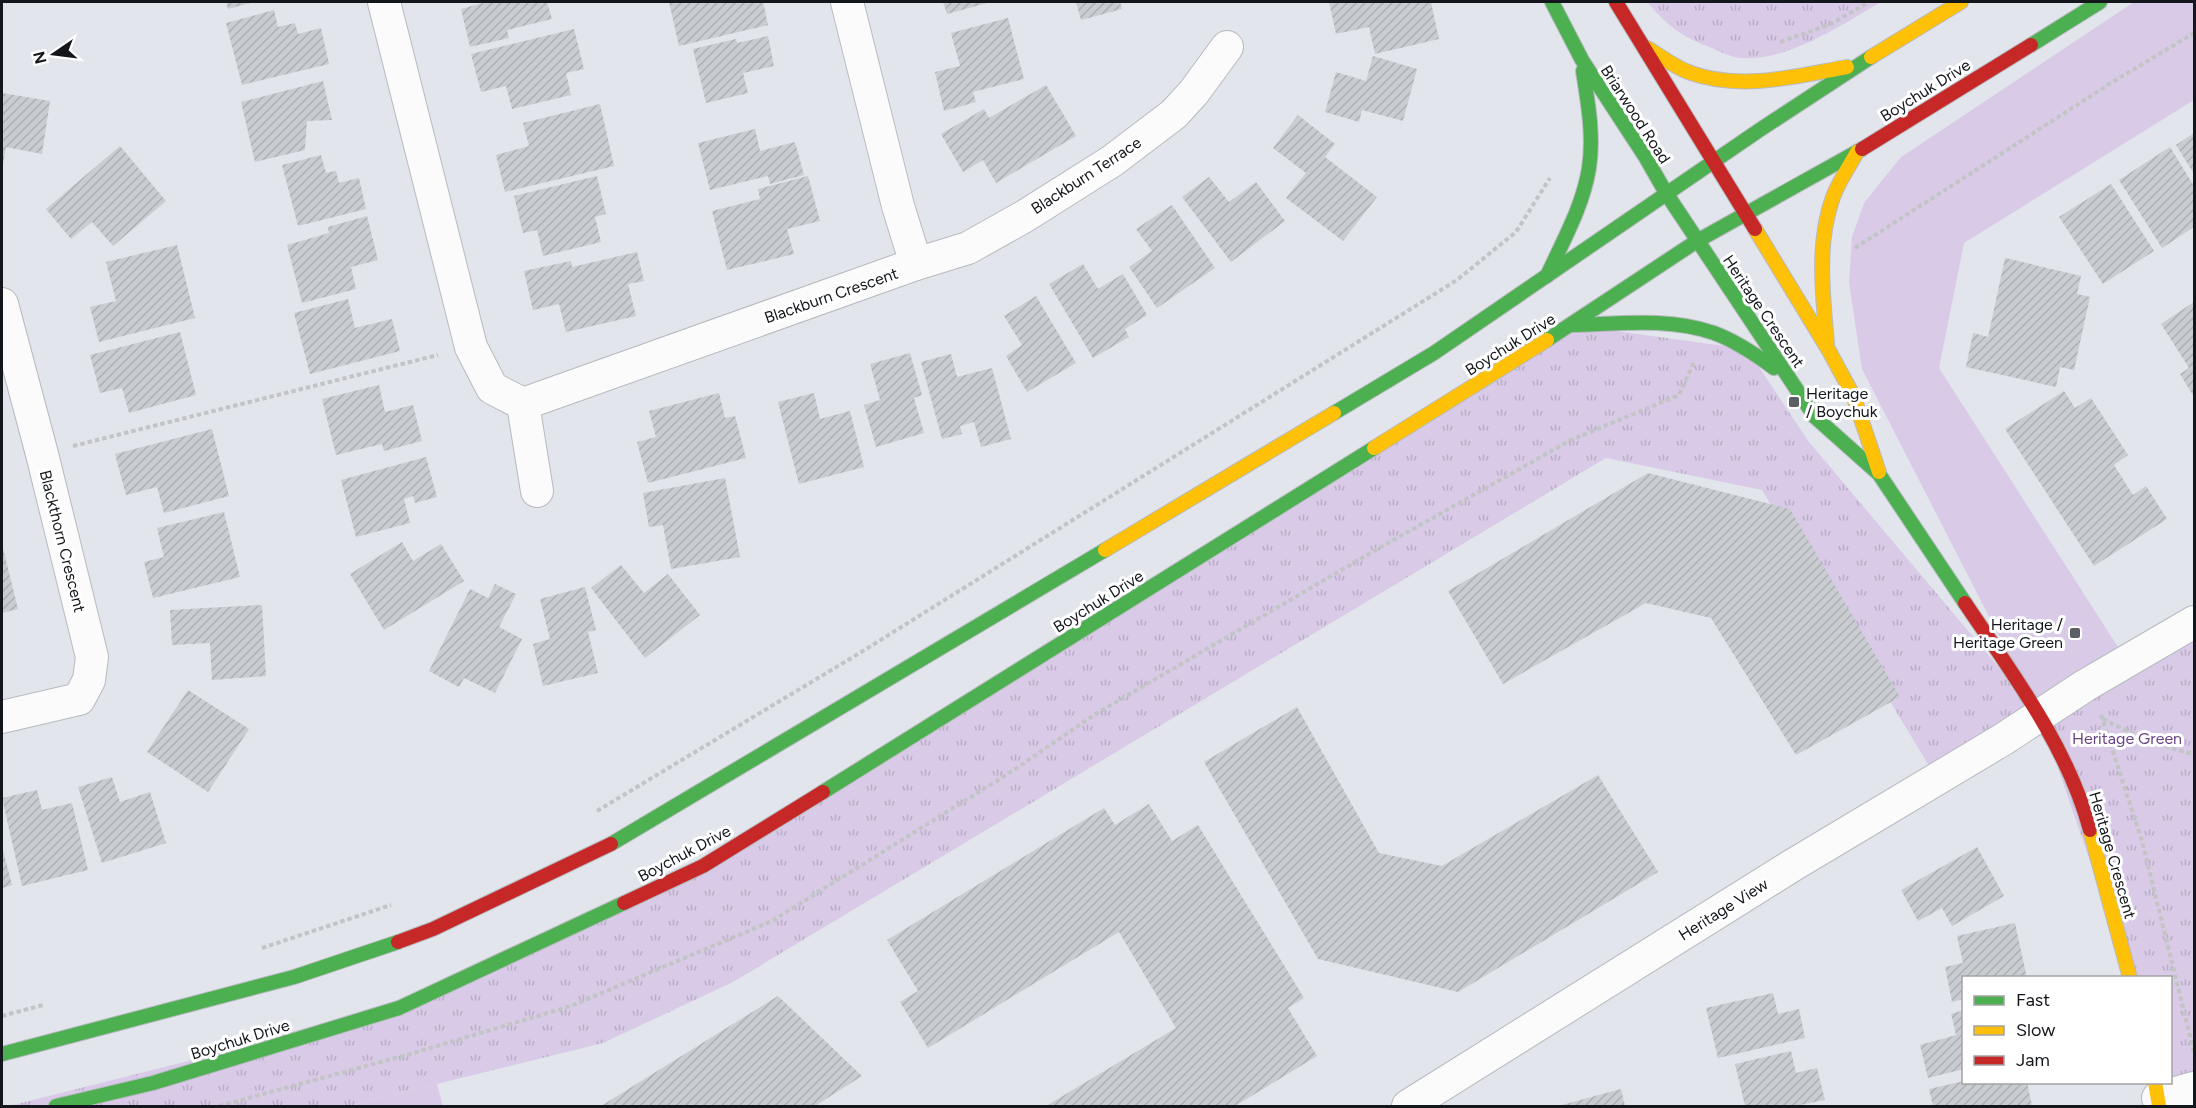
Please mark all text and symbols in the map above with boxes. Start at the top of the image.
north arrow [24,24,84,84]
text: N [29,49,51,66]
street label: Boychuk Drive [1877,55,1974,126]
street label: Briarwood Road [1597,61,1674,167]
street label: Blackburn Terrace [1028,133,1145,218]
street label: Heritage Crescent [1719,251,1808,371]
street label: Blackburn Crescent [762,264,900,327]
street label: Boychuk Drive [1462,309,1559,380]
place label: Heritage / Boychuk [1806,384,1878,421]
marker: Heritage / Boychuk [1787,395,1801,409]
street label: Blackthorn Crescent [36,468,89,614]
street label: Boychuk Drive [1050,566,1147,637]
place label: Heritage / Heritage Green [1953,615,2063,652]
marker: Heritage / Heritage Green [2068,626,2082,640]
park label: Heritage Green [2072,729,2182,748]
street label: Heritage Crescent [2085,789,2140,921]
street label: Boychuk Drive [635,821,734,886]
street label: Heritage View [1675,874,1772,945]
legend [1962,976,2172,1084]
text: Fast [2016,989,2050,1011]
street label: Boychuk Drive [188,1015,292,1064]
text: Slow [2016,1019,2055,1041]
text: Jam [2016,1049,2050,1071]

